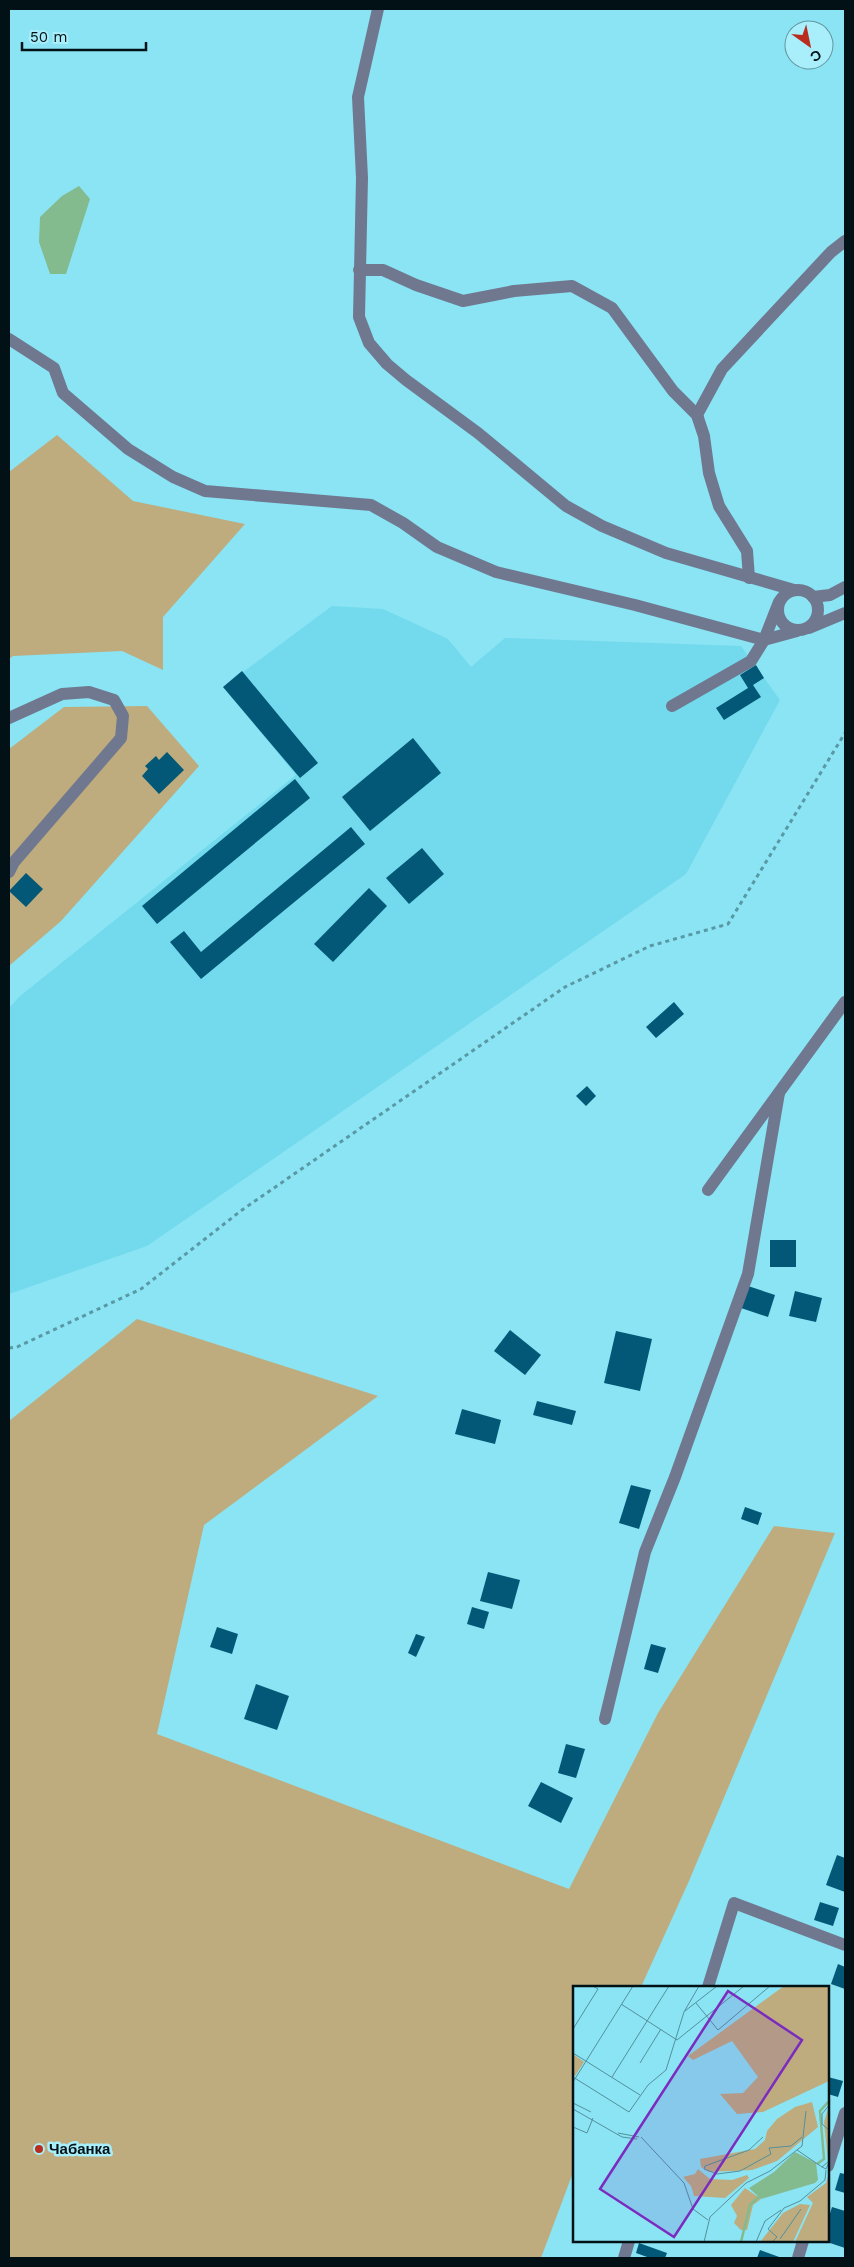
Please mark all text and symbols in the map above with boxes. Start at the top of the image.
scale bar [22,20,146,52]
north arrow [784,20,834,70]
text: 50 m [30,28,67,46]
text: С [807,46,825,65]
inset map [573,1986,829,2242]
place label: Чабанка [49,2140,111,2158]
marker: Чабанка [33,2143,45,2155]

